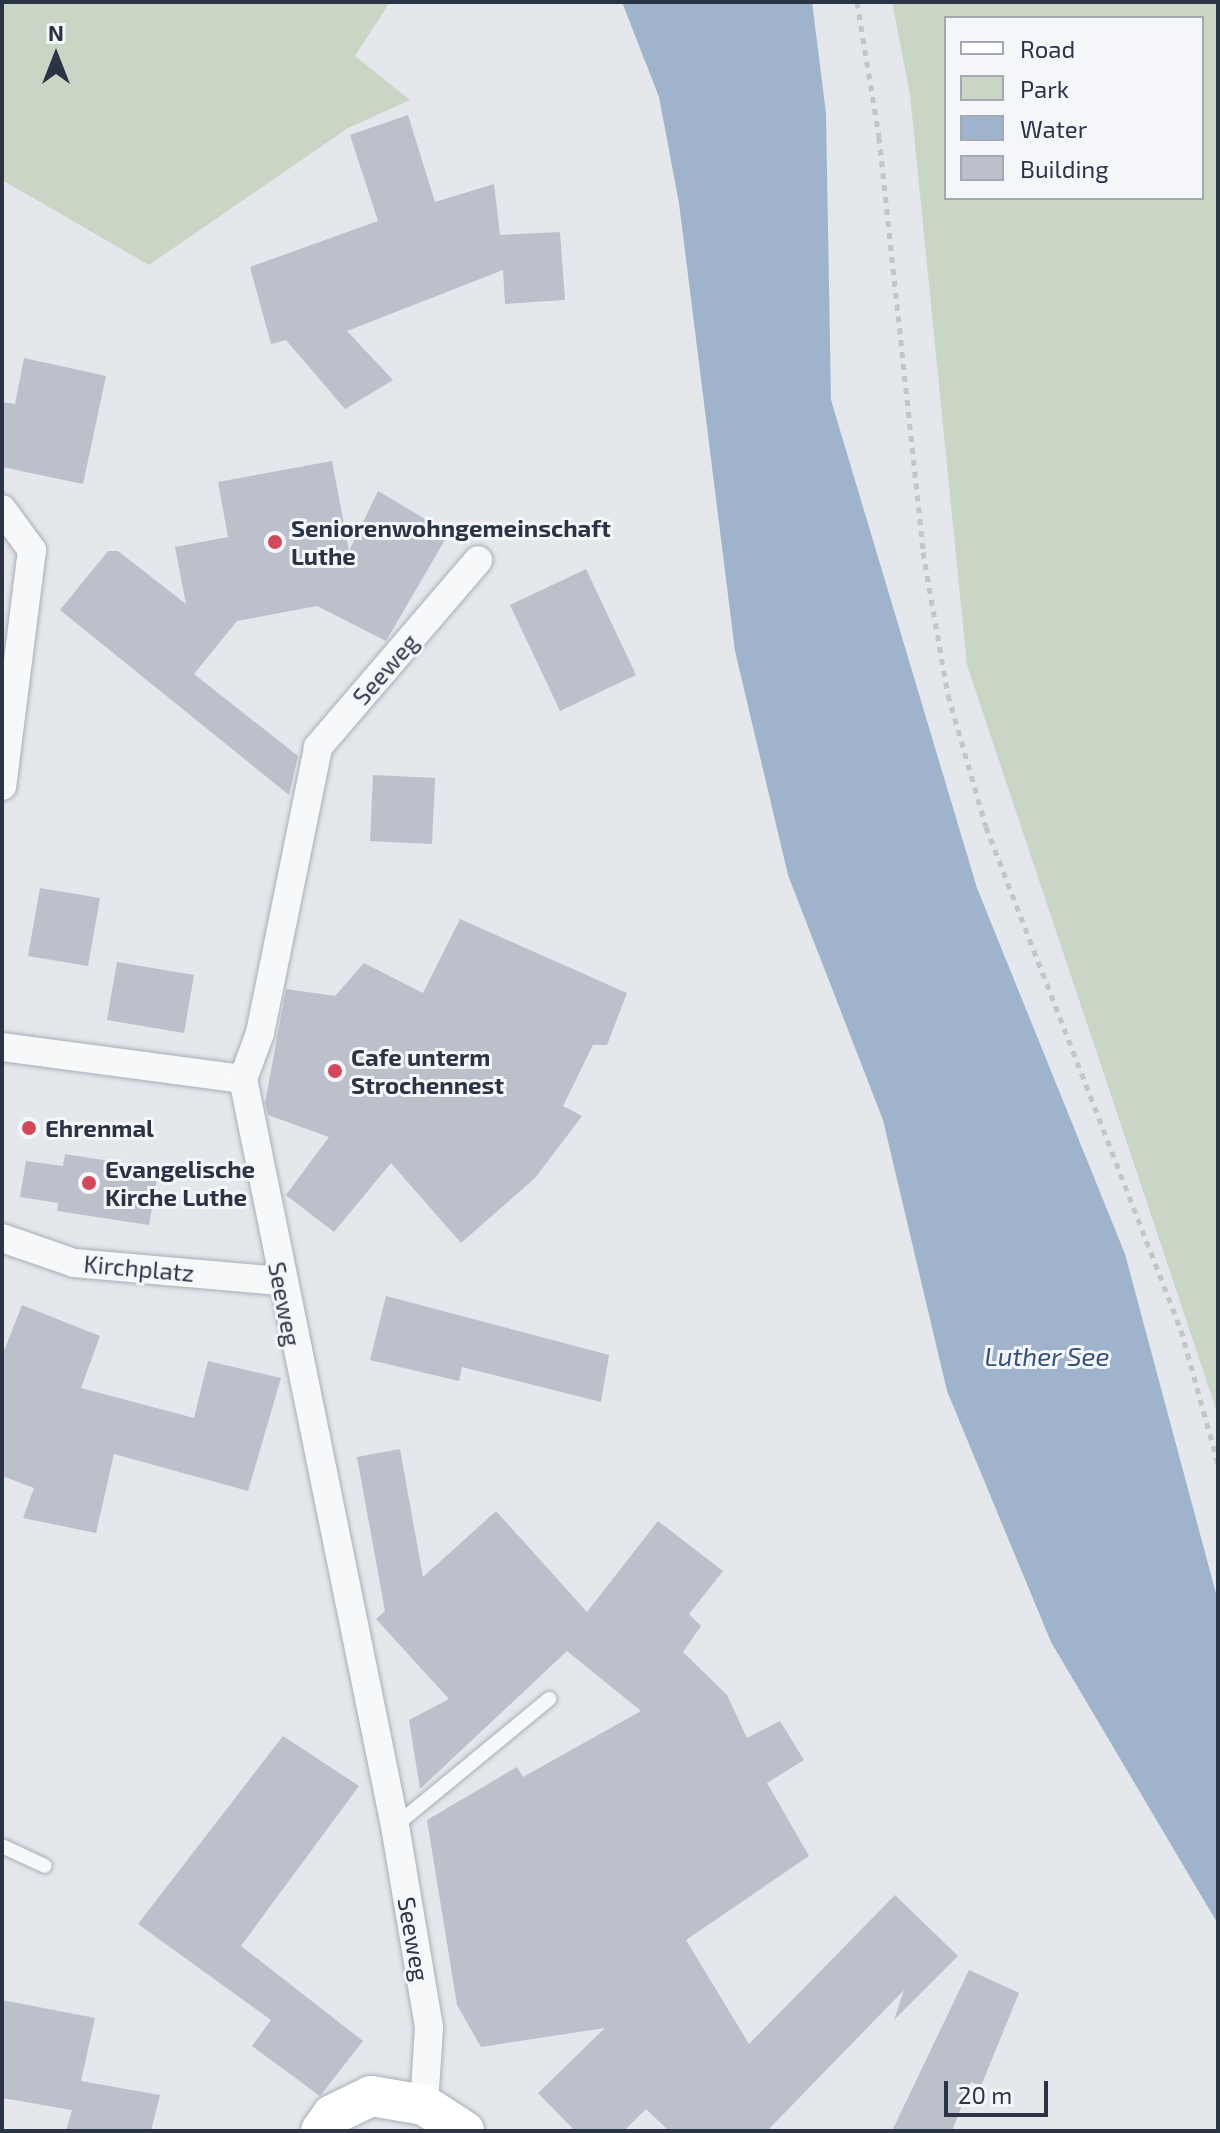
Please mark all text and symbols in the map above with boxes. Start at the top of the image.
north arrow [16,16,96,96]
legend [944,16,1204,200]
text: N [48,19,64,45]
text: Road [1020,34,1075,63]
text: Park [1020,74,1069,103]
text: Water [1020,114,1087,143]
text: Building [1020,154,1109,183]
place label: Seniorenwohngemeinschaft Luthe [291,514,611,570]
marker: Seniorenwohngemeinschaft Luthe [266,533,284,551]
street label: Seeweg [346,627,424,711]
place label: Cafe unterm Strochennest [351,1043,504,1099]
marker: Cafe unterm Strochennest [326,1062,344,1080]
place label: Ehrenmal [45,1114,154,1142]
marker: Ehrenmal [20,1119,38,1137]
place label: Evangelische Kirche Luthe [105,1155,255,1211]
marker: Evangelische Kirche Luthe [80,1174,98,1192]
street label: Kirchplatz [83,1249,195,1287]
street label: Seeweg [263,1259,307,1349]
water label: Luther See [984,1340,1110,1372]
street label: Seeweg [392,1895,436,1983]
scale bar [948,2065,1052,2115]
text: 20 m [958,2080,1012,2109]

